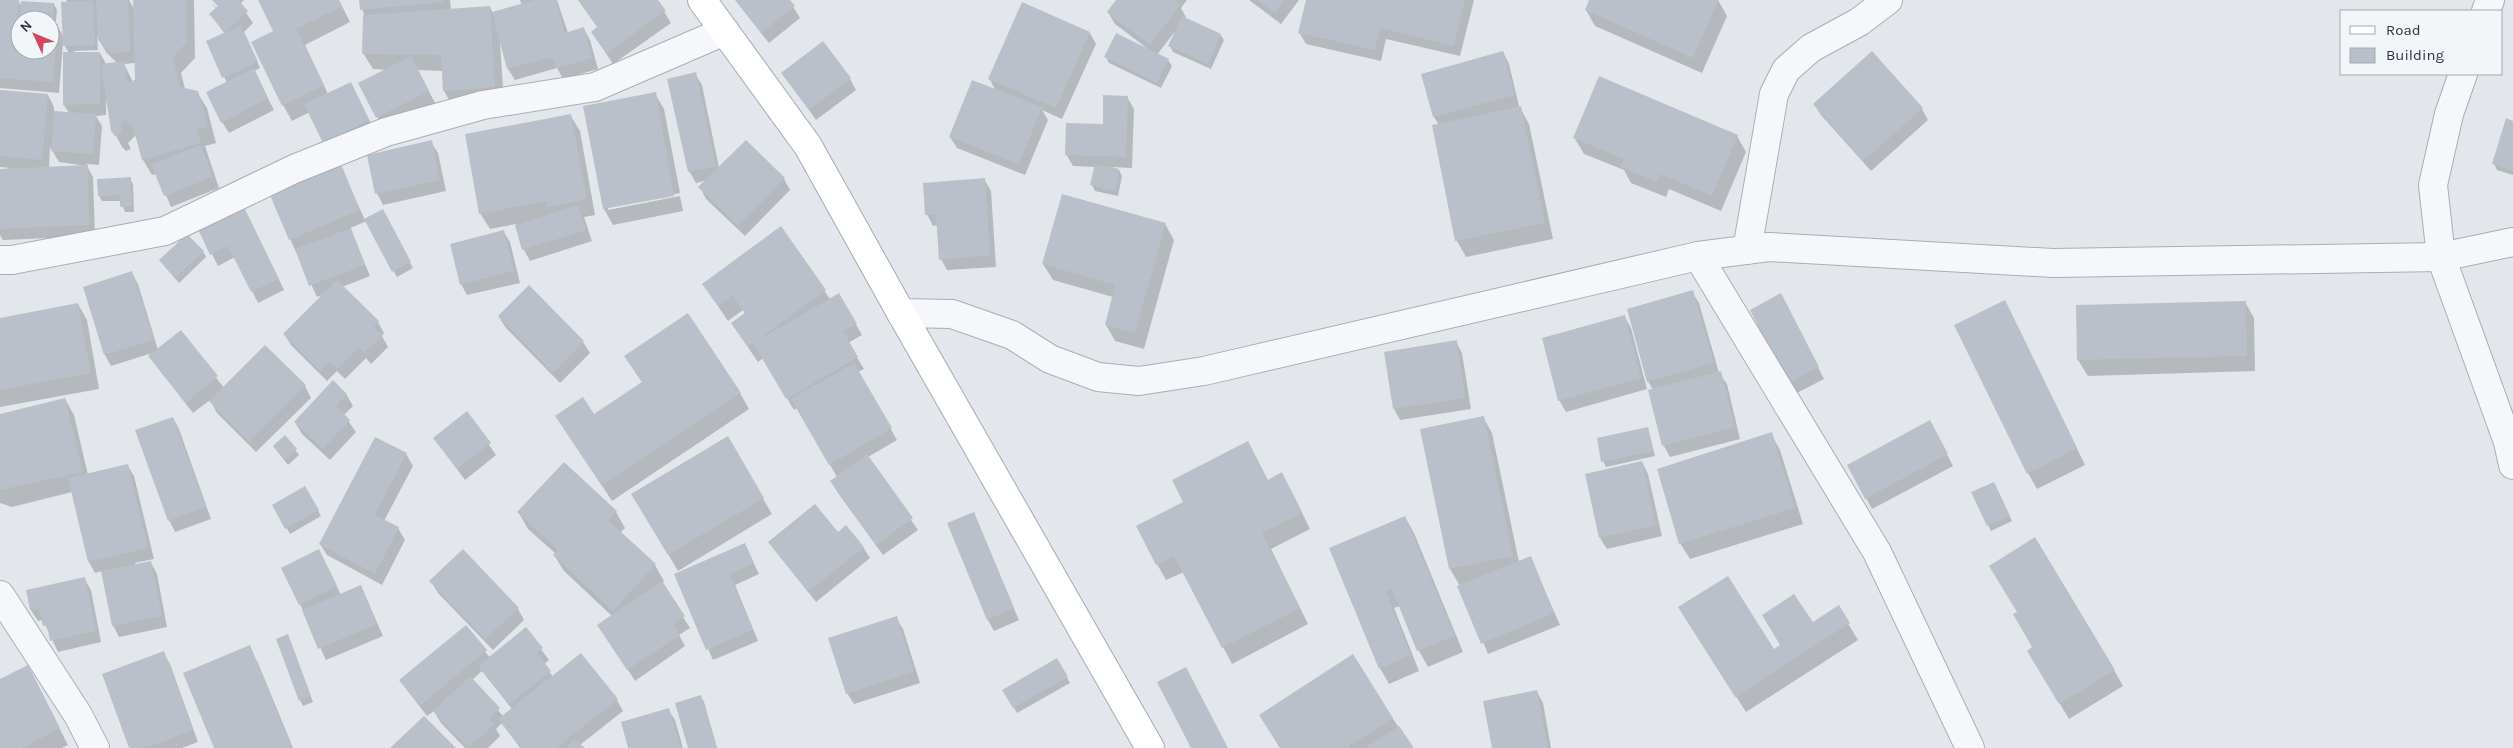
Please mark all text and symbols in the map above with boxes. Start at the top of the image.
north arrow [10,10,60,60]
legend [2340,10,2503,75]
text: N [16,17,36,36]
text: Road [2386,21,2421,39]
text: Building [2386,46,2444,64]

